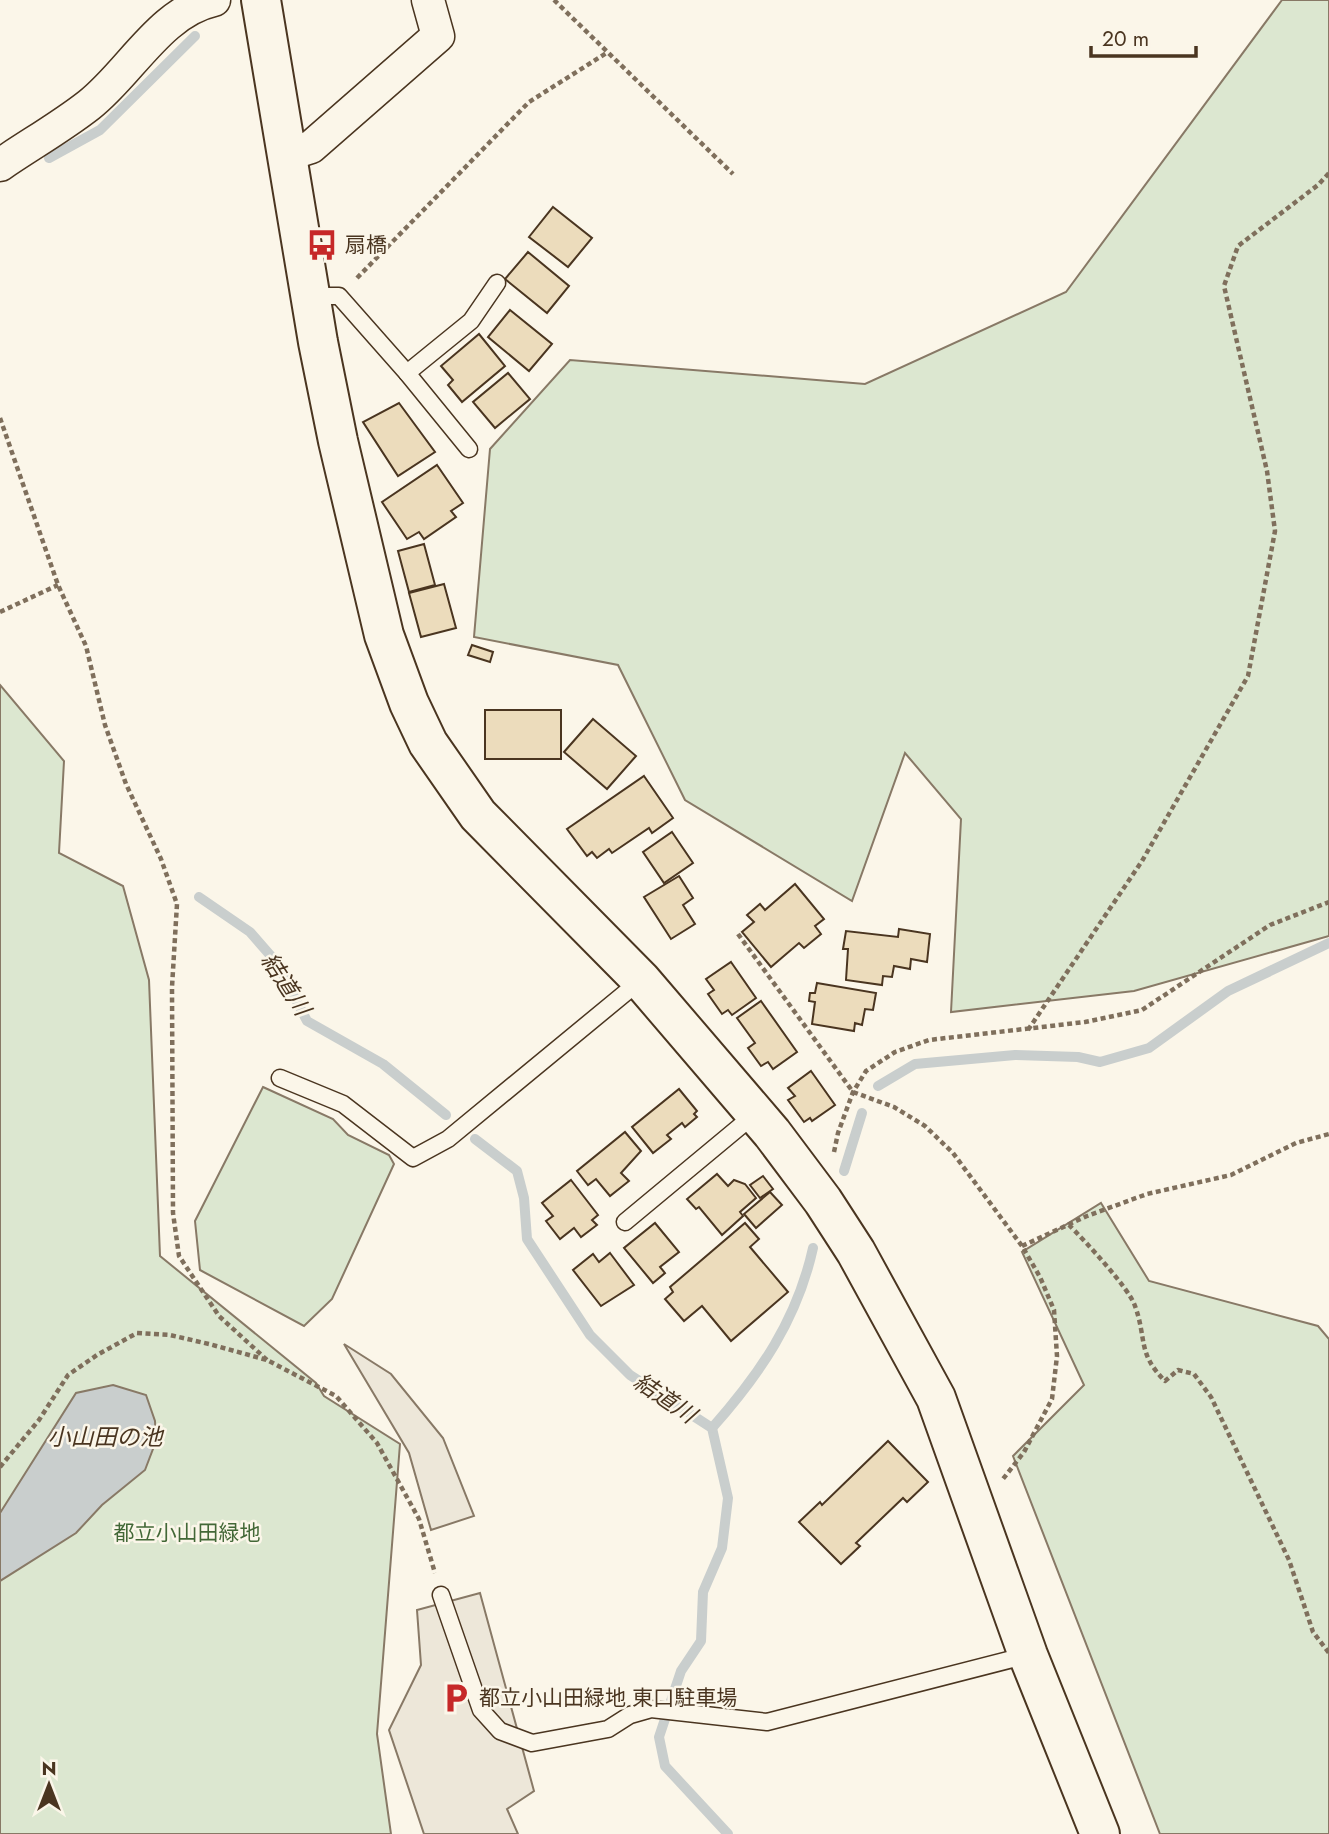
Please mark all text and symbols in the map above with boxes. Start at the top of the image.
scale bar [1091,14,1196,58]
text: 20 m [1102,24,1149,54]
bus stop icon: 扇橋 [305,228,339,262]
place label: 扇橋 [345,230,387,260]
water label: 結道川 [253,946,321,1025]
water label: 結道川 [627,1365,706,1433]
water label: 小山田の池 [48,1420,165,1454]
park label: 都立小山田緑地 [114,1518,261,1548]
parking icon: 都立小山田緑地 東口駐車場 [439,1681,473,1715]
place label: 都立小山田緑地 東口駐車場 [479,1683,737,1713]
north arrow [14,1750,84,1820]
text: N [41,1755,57,1782]

